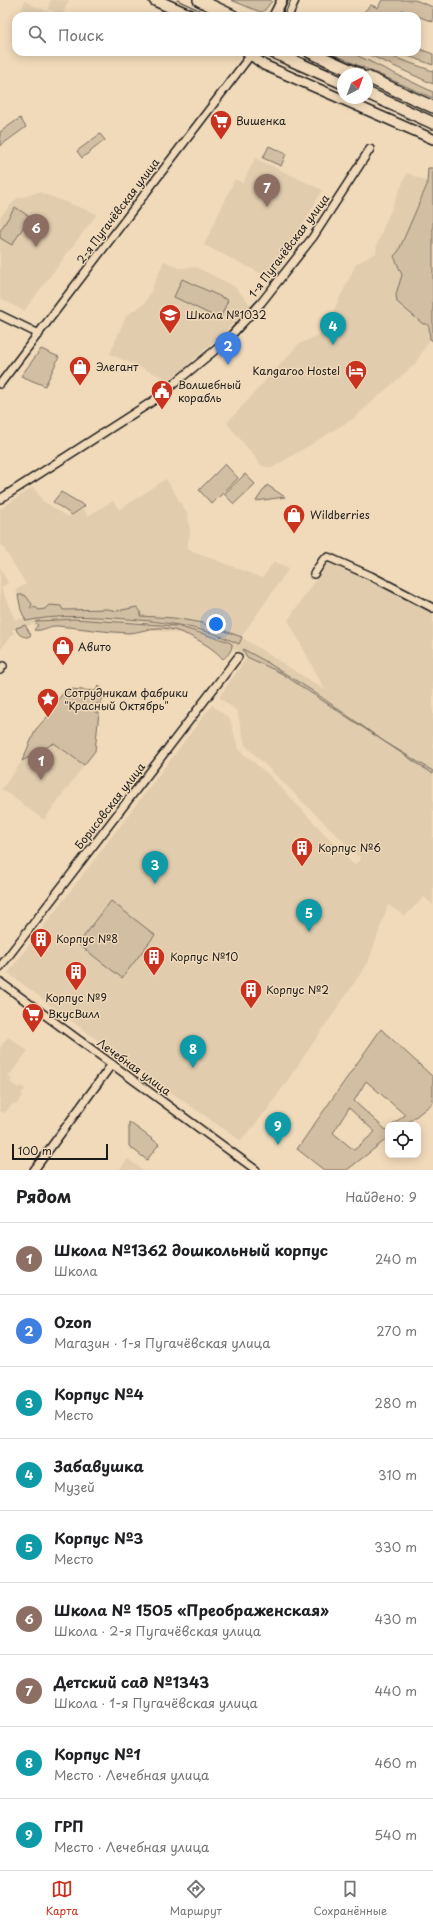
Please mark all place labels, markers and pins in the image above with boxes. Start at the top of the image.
supermarket icon: Вишенка [208,108,234,141]
place label: Вишенка [236,112,286,129]
pin: 7 [254,174,280,207]
pin: 6 [23,214,49,247]
school or university icon: Школа №1032 [157,302,183,335]
place label: Школа №1032 [186,306,267,323]
pin: 4 [320,312,346,345]
pin: 2 [215,332,241,365]
shop icon: Элегант [67,354,93,387]
place label: Элегант [96,358,139,375]
hotel icon: Kangaroo Hostel [343,358,369,391]
place label: Kangaroo Hostel [253,362,340,379]
place label: Волшебный корабль [178,376,241,406]
public building icon: Волшебный корабль [149,378,175,411]
shop icon: Wildberries [281,502,307,535]
place label: Wildberries [310,506,370,523]
shop icon: Авито [50,634,76,667]
place label: Авито [78,638,111,655]
place label: Сотрудникам фабрики "Красный Октябрь" [64,684,188,714]
place icon: Сотрудникам фабрики "Красный Октябрь" [35,686,61,719]
pin: 1 [28,747,54,780]
building icon: Корпус №6 [289,835,315,868]
place label: Корпус №6 [318,839,381,856]
pin: 3 [142,851,168,884]
pin: 5 [296,899,322,932]
building icon: Корпус №8 [28,926,54,959]
place label: Корпус №8 [56,930,118,947]
building icon: Корпус №10 [141,944,167,977]
place label: Корпус №10 [170,948,238,965]
building icon: Корпус №9 [63,959,89,992]
building icon: Корпус №2 [238,977,264,1010]
place label: Корпус №2 [266,981,329,998]
place label: Корпус №9 [45,989,107,1006]
supermarket icon: ВкусВилл [20,1001,46,1034]
place label: ВкусВилл [48,1005,100,1022]
pin: 8 [180,1035,206,1068]
pin: 9 [265,1112,291,1145]

